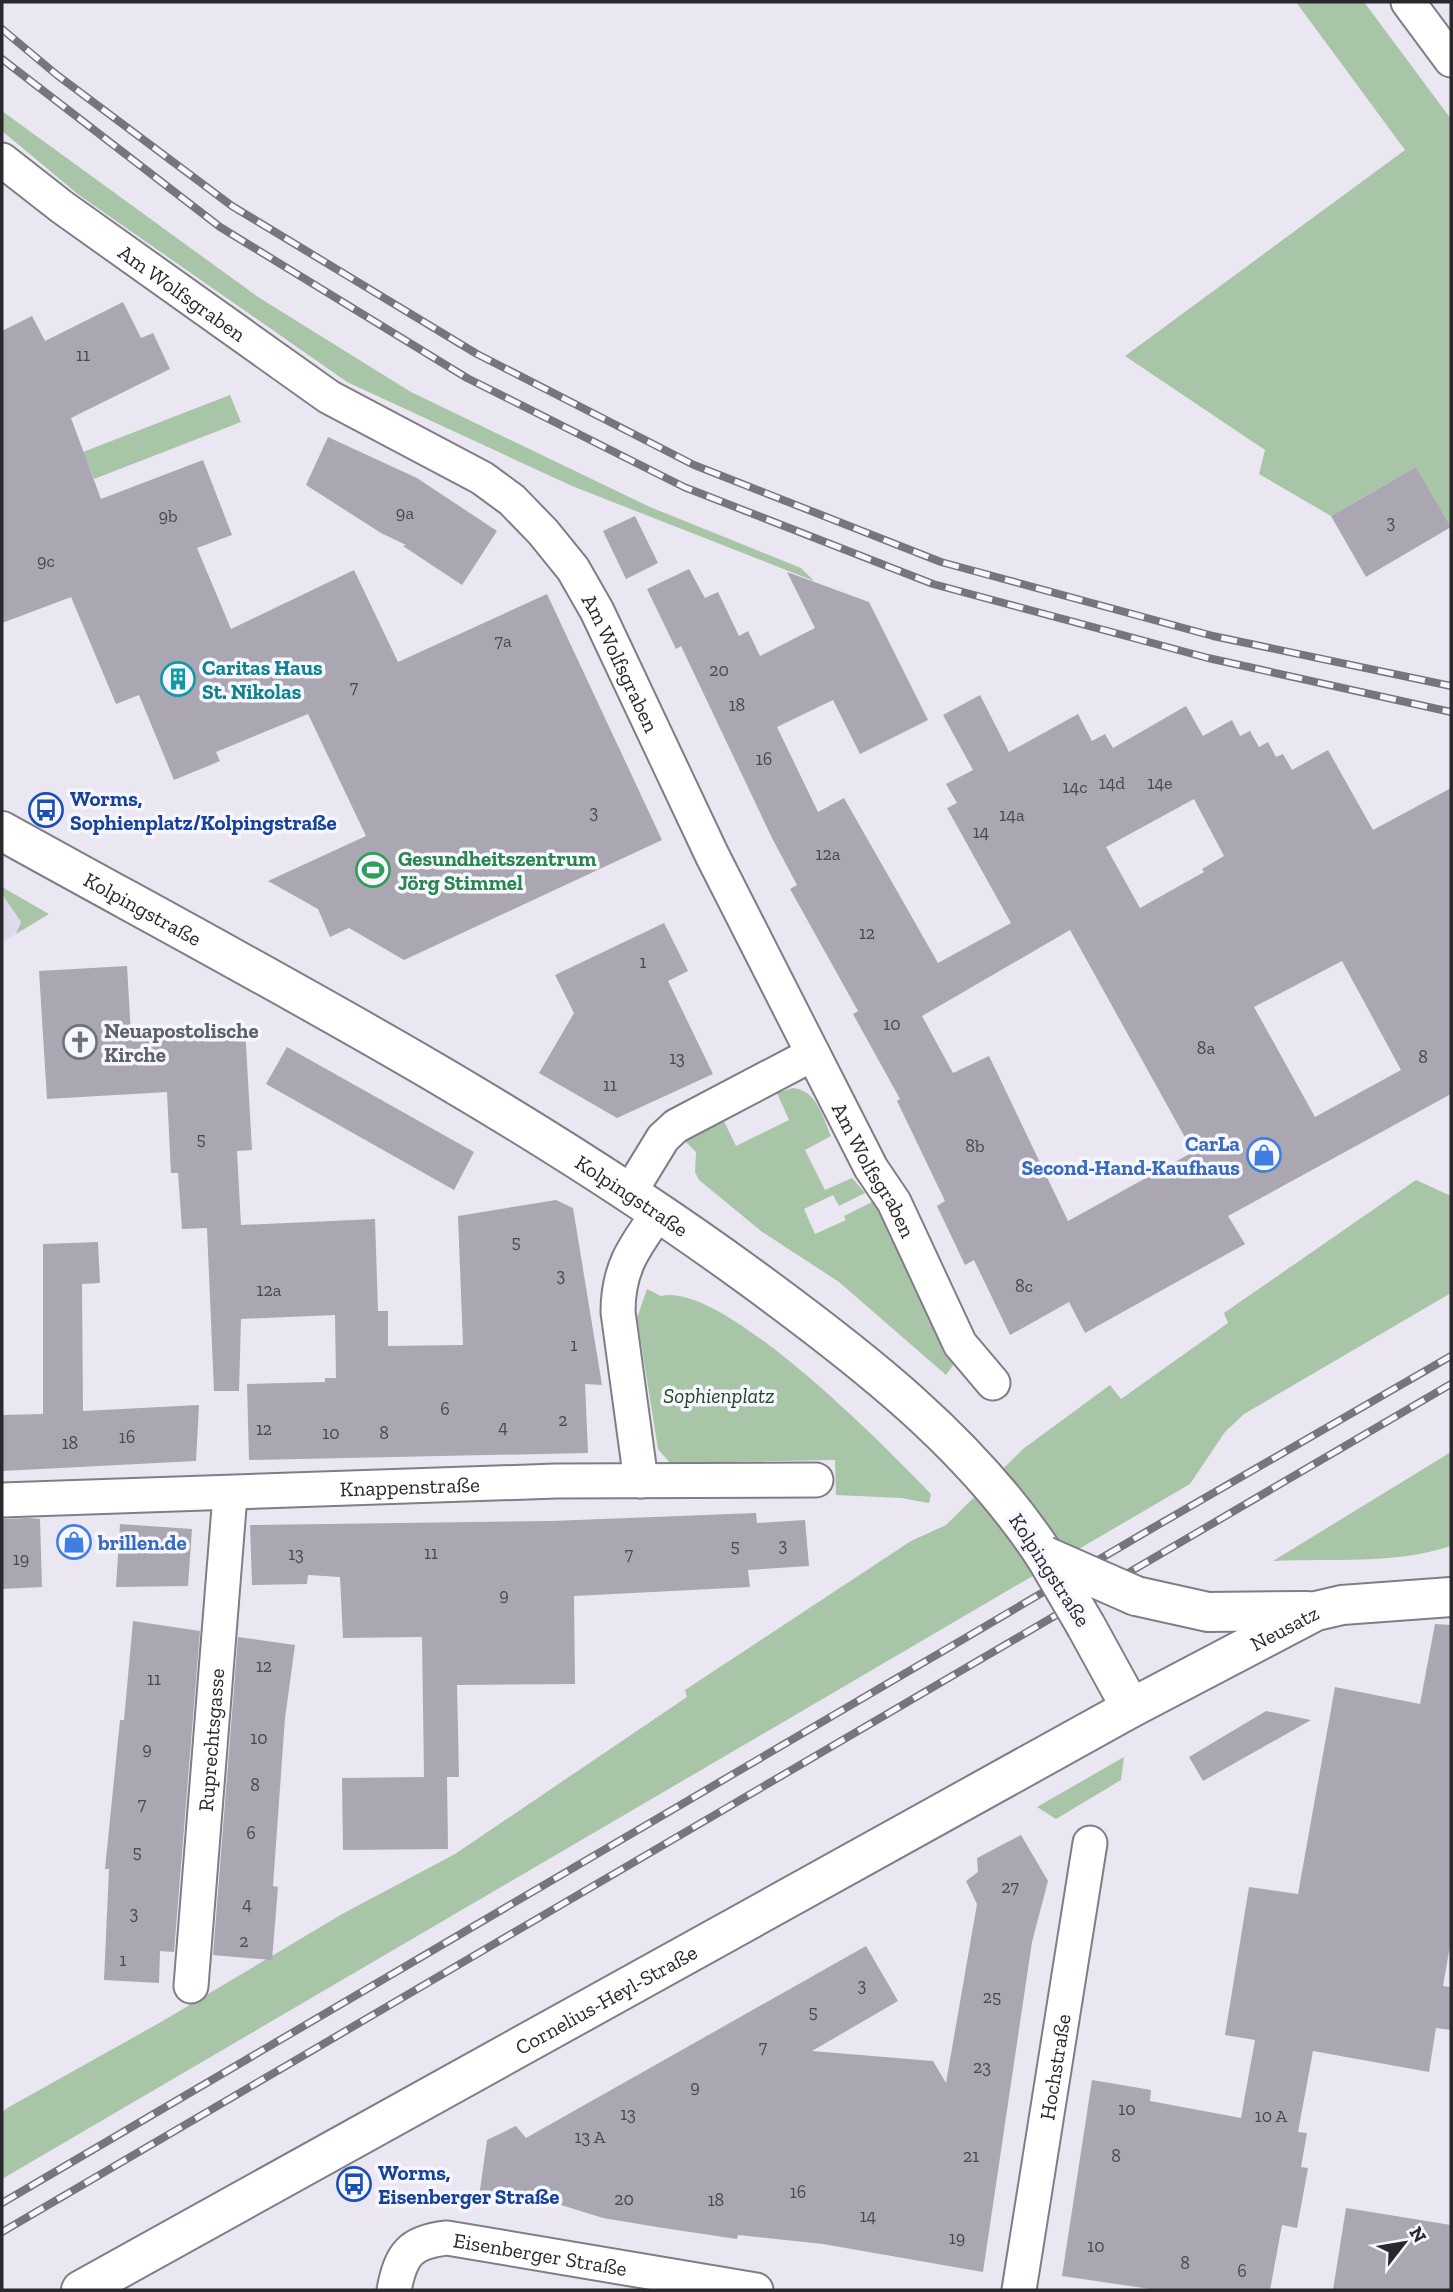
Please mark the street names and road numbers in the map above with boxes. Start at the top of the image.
street label: Am Wolfsgraben [114,239,251,346]
street label: Am Wolfsgraben [577,589,665,736]
street label: Kolpingstraße [80,866,206,951]
street label: Am Wolfsgraben [827,1098,921,1241]
street label: Kolpingstraße [571,1149,693,1242]
street label: Knappenstraße [339,1471,480,1501]
street label: Kolpingstraße [1004,1509,1096,1631]
street label: Neusatz [1246,1599,1323,1656]
street label: Ruprechtsgasse [192,1667,229,1812]
street label: Cornelius-Heyl-Straße [511,1939,701,2059]
street label: Hochstraße [1034,2012,1075,2122]
street label: Eisenberger Straße [452,2227,629,2281]

